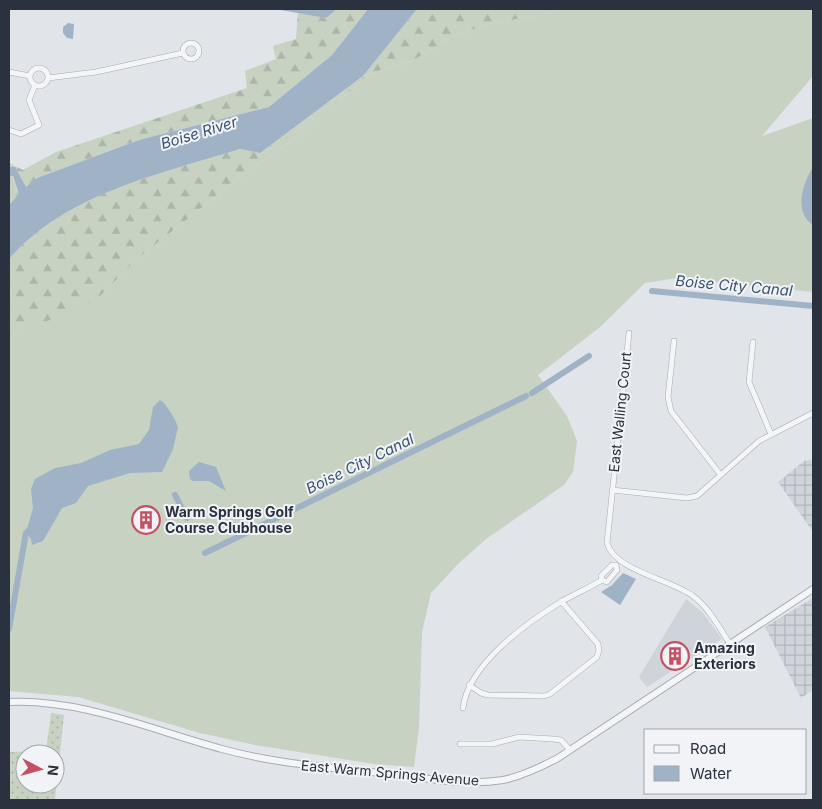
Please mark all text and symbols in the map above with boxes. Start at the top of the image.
water label: Boise River [158,112,240,153]
water label: Boise City Canal [675,271,794,300]
street label: East Walling Court [605,350,634,473]
water label: Boise City Canal [303,429,417,498]
place label: Warm Springs Golf Course Clubhouse [165,503,294,536]
building icon: Warm Springs Golf Course Clubhouse [131,505,161,535]
place label: Amazing Exteriors [694,639,756,672]
building icon: Amazing Exteriors [660,641,690,671]
legend [644,729,807,794]
text: Road [690,739,726,758]
north arrow [15,744,65,794]
street label: East Warm Springs Avenue [300,756,480,789]
text: N [44,764,62,777]
text: Water [690,764,732,783]

